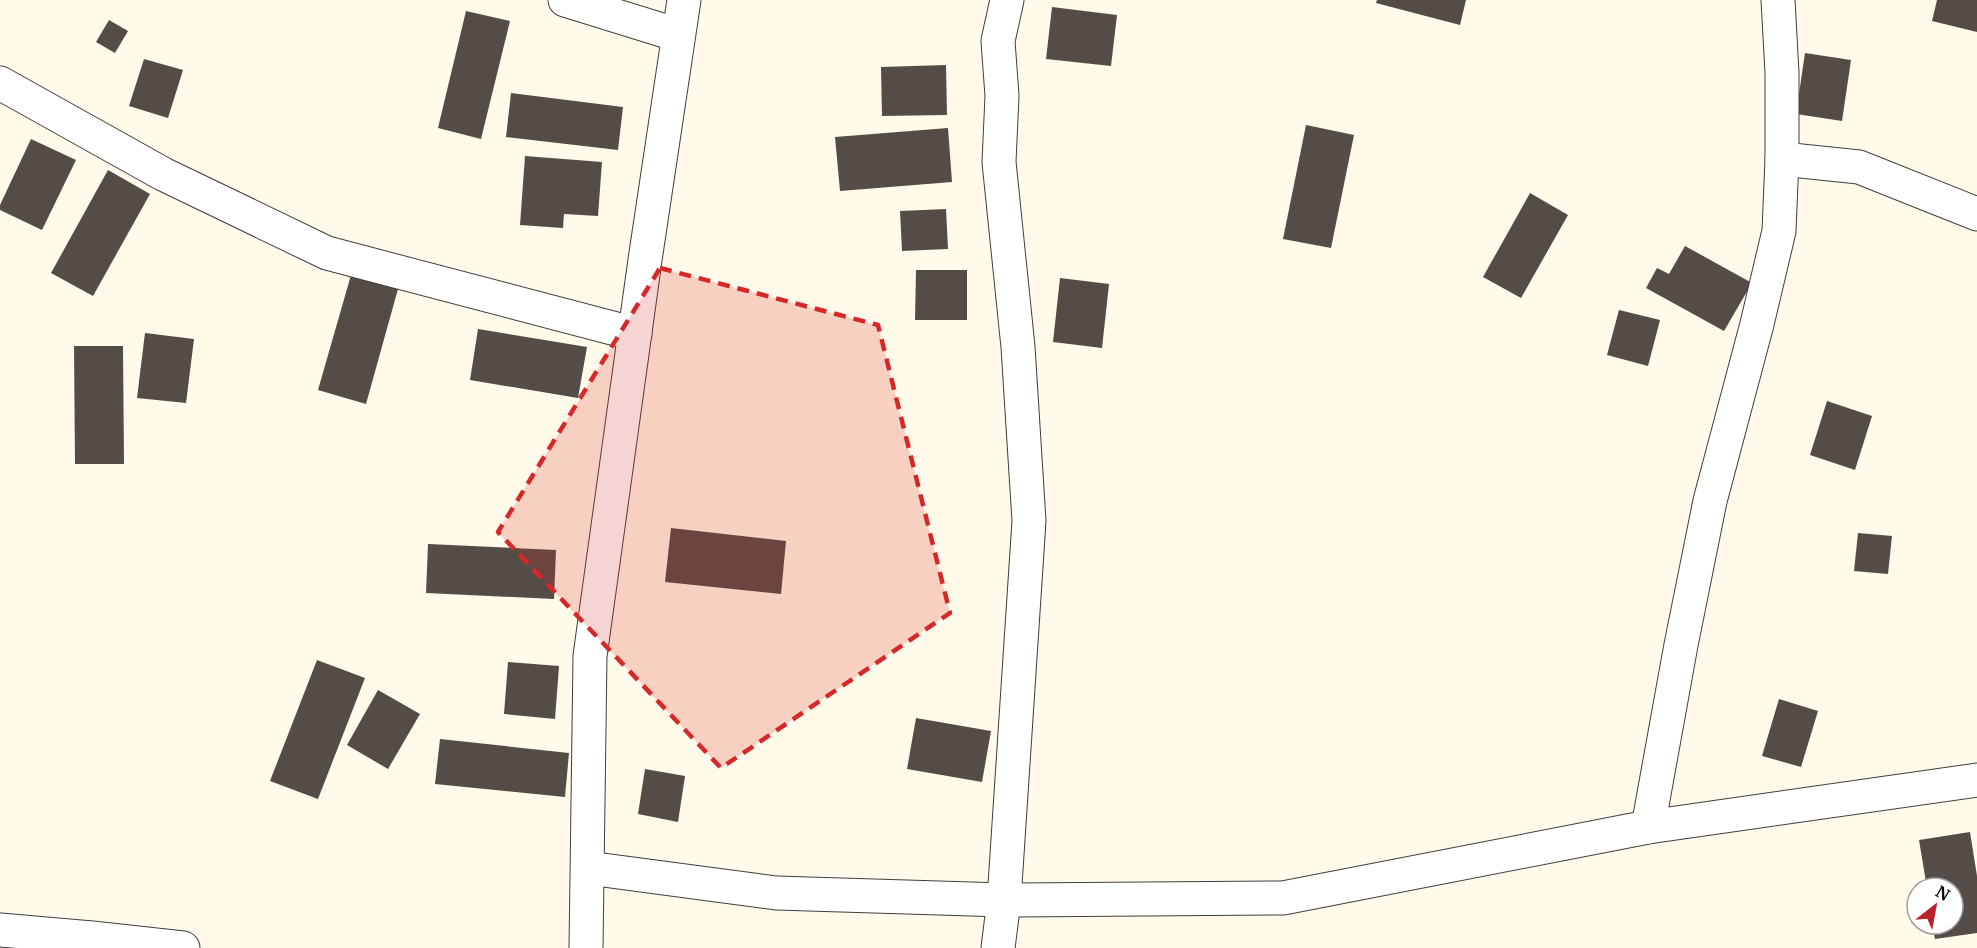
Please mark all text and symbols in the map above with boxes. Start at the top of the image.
north arrow [1905,876,1965,936]
text: N [1932,881,1954,905]

